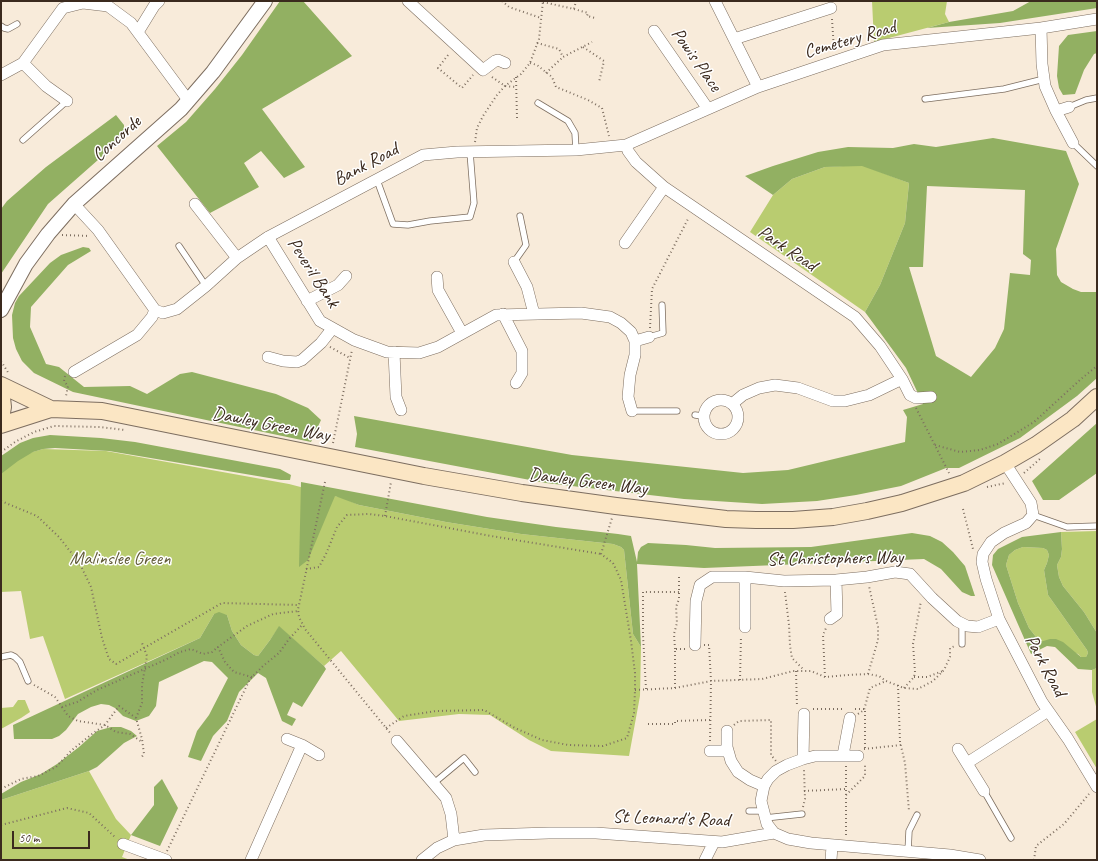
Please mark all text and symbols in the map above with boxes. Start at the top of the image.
street label: Cemetery Road [802,16,898,64]
street label: Powis Place [666,24,726,96]
street label: Concorde [88,111,146,167]
street label: Bank Road [330,138,402,192]
street label: Park Road [753,221,821,277]
street label: Peveril Bank [282,234,344,312]
street label: Dawley Green Way [210,402,332,448]
street label: Dawley Green Way [528,463,648,501]
street label: St Christophers Way [767,546,903,572]
park label: Malinslee Green [70,548,170,570]
street label: Park Road [1019,631,1071,701]
street label: St Leonard's Road [612,806,730,832]
scale bar [14,823,92,849]
text: 50 m [19,830,39,846]

